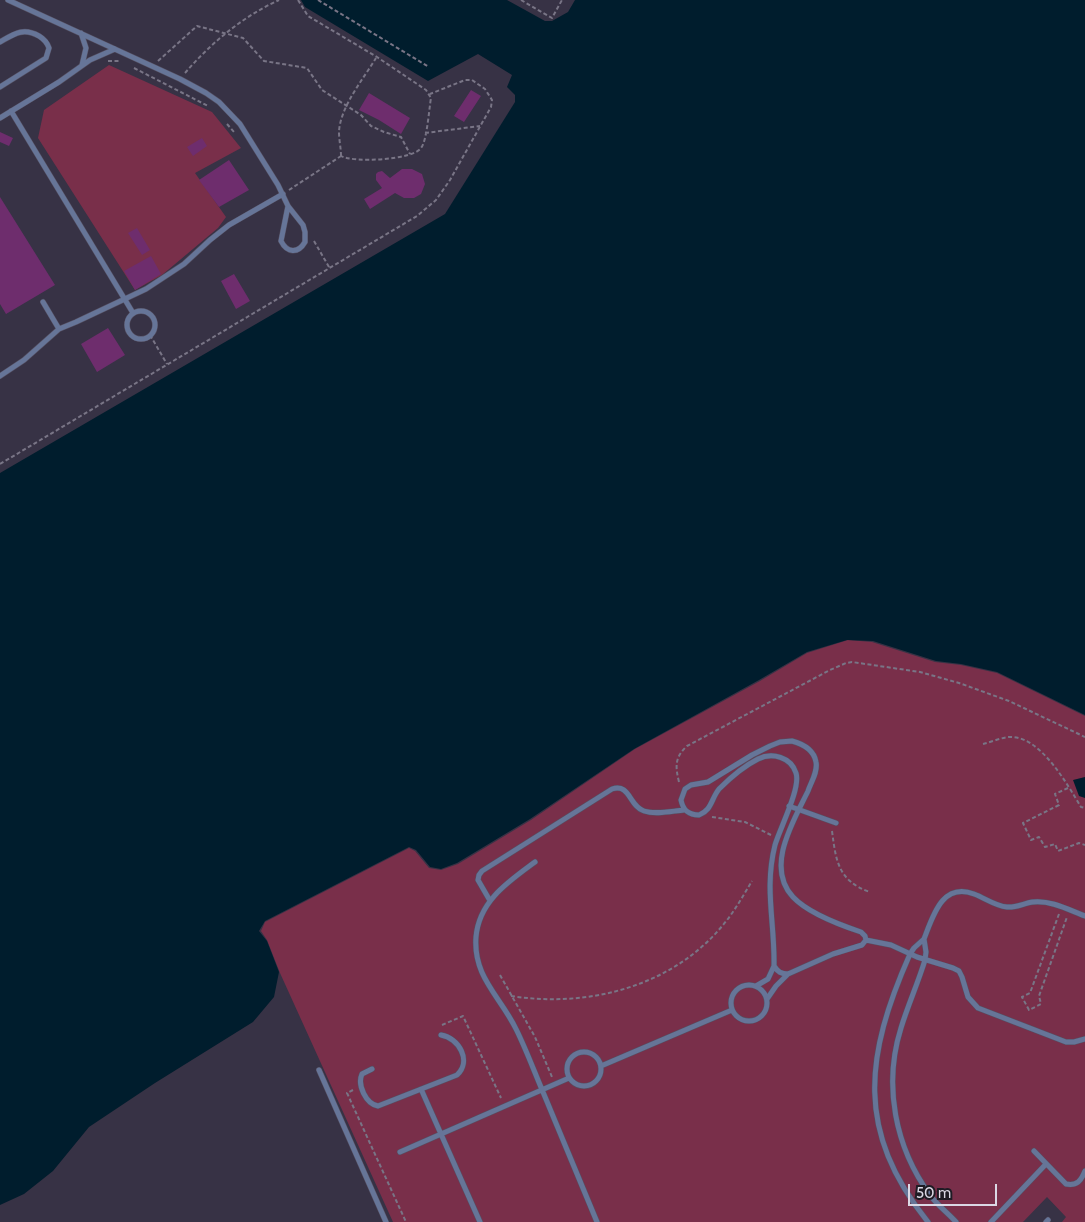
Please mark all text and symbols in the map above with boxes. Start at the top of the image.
scale bar [910,1174,999,1206]
text: 50 m [916,1184,951,1202]

